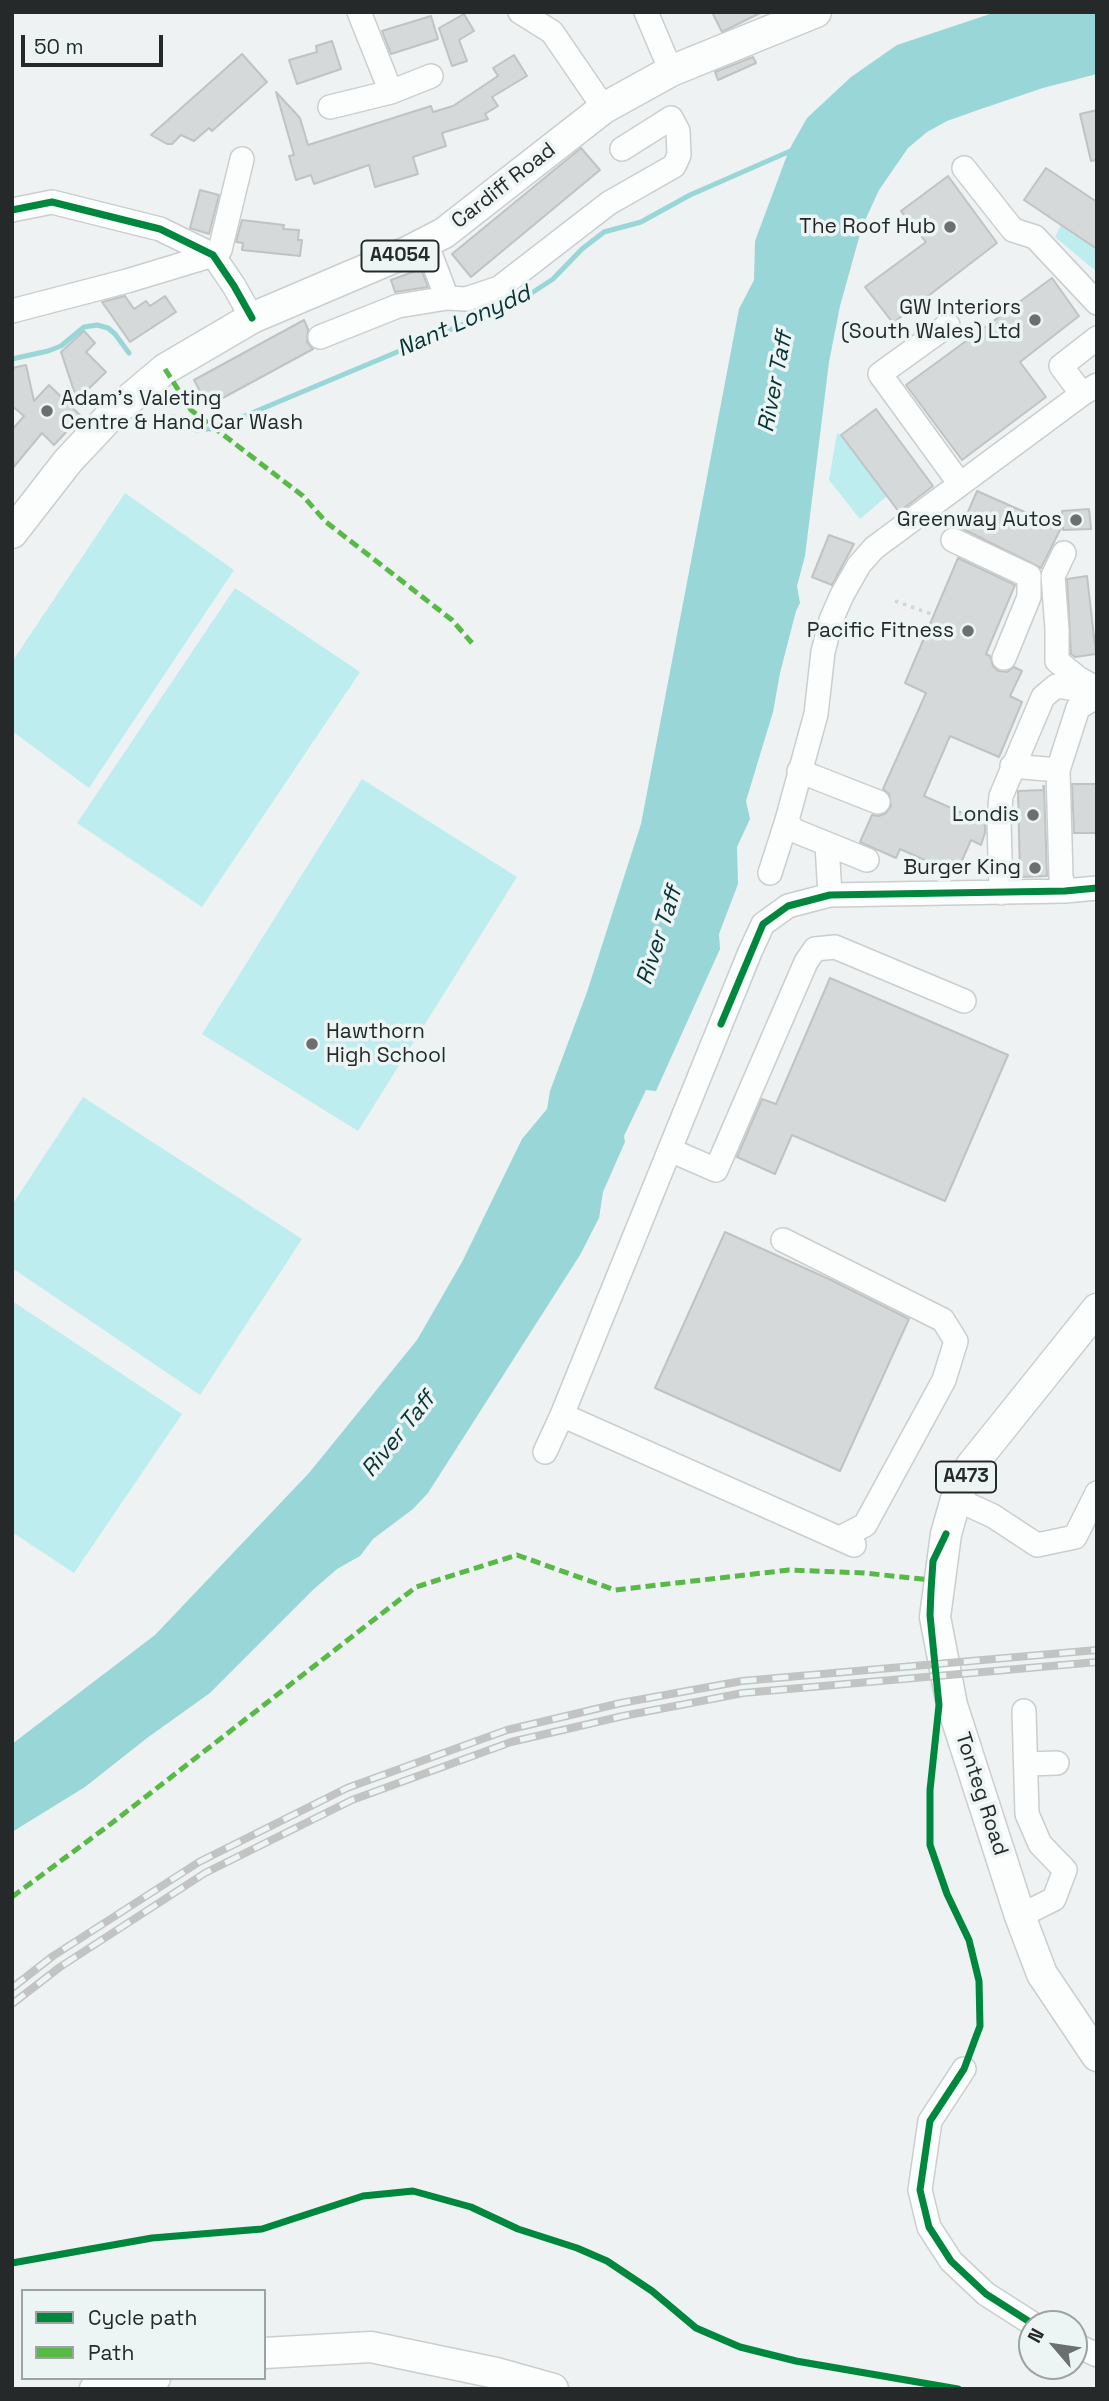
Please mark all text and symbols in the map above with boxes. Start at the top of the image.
scale bar [24,21,166,65]
text: 50 m [34,33,84,60]
street label: Cardiff Road [447,138,561,234]
place label: The Roof Hub [799,214,936,240]
marker: The Roof Hub [942,219,958,235]
road number: A4054 [362,240,438,272]
water label: Nant Lonydd [393,280,535,364]
place label: GW Interiors (South Wales) Ltd [841,295,1021,345]
marker: GW Interiors (South Wales) Ltd [1027,312,1043,328]
water label: River Taff [753,329,799,435]
place label: Adam's Valeting Centre & Hand Car Wash [61,386,303,436]
marker: Adam's Valeting Centre & Hand Car Wash [39,403,55,419]
place label: Greenway Autos [897,507,1062,533]
marker: Greenway Autos [1068,512,1084,528]
place label: Pacific Fitness [807,618,954,644]
marker: Pacific Fitness [960,623,976,639]
place label: Londis [952,802,1019,828]
marker: Londis [1025,807,1041,823]
place label: Burger King [903,855,1021,881]
marker: Burger King [1027,860,1043,876]
water label: River Taff [631,883,689,989]
place label: Hawthorn High School [326,1019,446,1069]
marker: Hawthorn High School [304,1036,320,1052]
water label: River Taff [356,1387,442,1483]
road number: A473 [936,1462,996,1492]
street label: Tonteg Road [949,1729,1013,1859]
legend [21,2289,266,2380]
text: Cycle path [88,2304,197,2331]
north arrow [1018,2310,1088,2380]
text: N [1022,2324,1050,2347]
text: Path [88,2339,134,2366]

